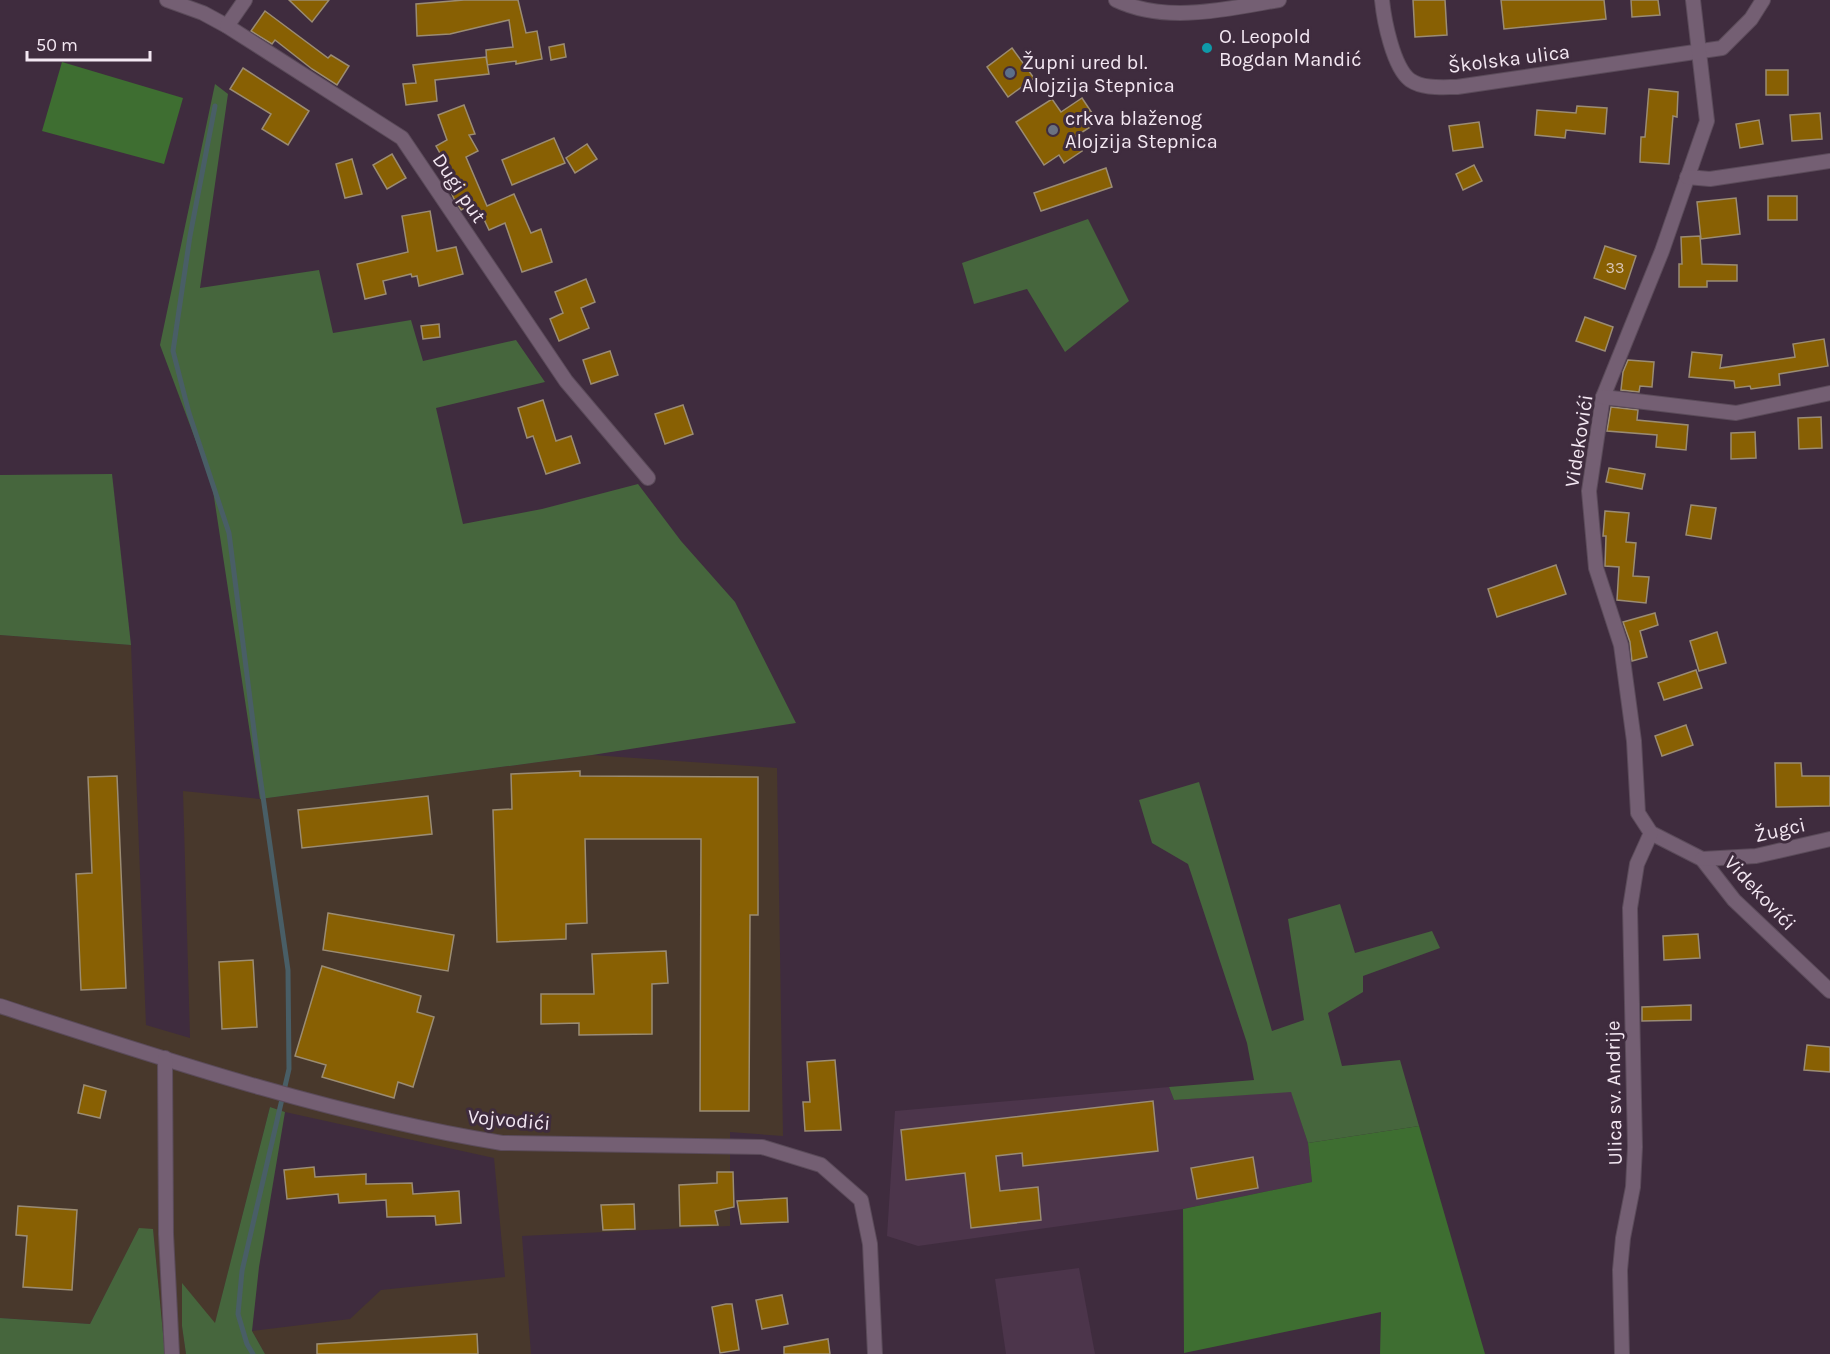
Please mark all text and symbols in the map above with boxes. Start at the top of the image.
scale bar [27,24,150,62]
place label: O. Leopold Bogdan Mandić [1219,25,1361,71]
text: 50 m [36,34,78,56]
street label: Školska ulica [1447,39,1571,78]
marker: O. Leopold Bogdan Mandić [1200,41,1214,55]
place label: Župni ured bl. Alojzija Stepnica [1022,50,1175,97]
marker: Župni ured bl. Alojzija Stepnica [1003,66,1017,80]
place label: crkva blaženog Alojzija Stepnica [1065,107,1218,153]
marker: crkva blaženog Alojzija Stepnica [1046,123,1060,137]
street label: Dugi put [427,149,491,227]
house number: 33 [1606,258,1624,277]
street label: Videkovići [1560,393,1598,489]
street label: Žugci [1752,812,1808,847]
street label: Videkovići [1720,851,1800,935]
street label: Ulica sv. Andrije [1601,1020,1627,1166]
street label: Vojvodići [467,1105,551,1135]

